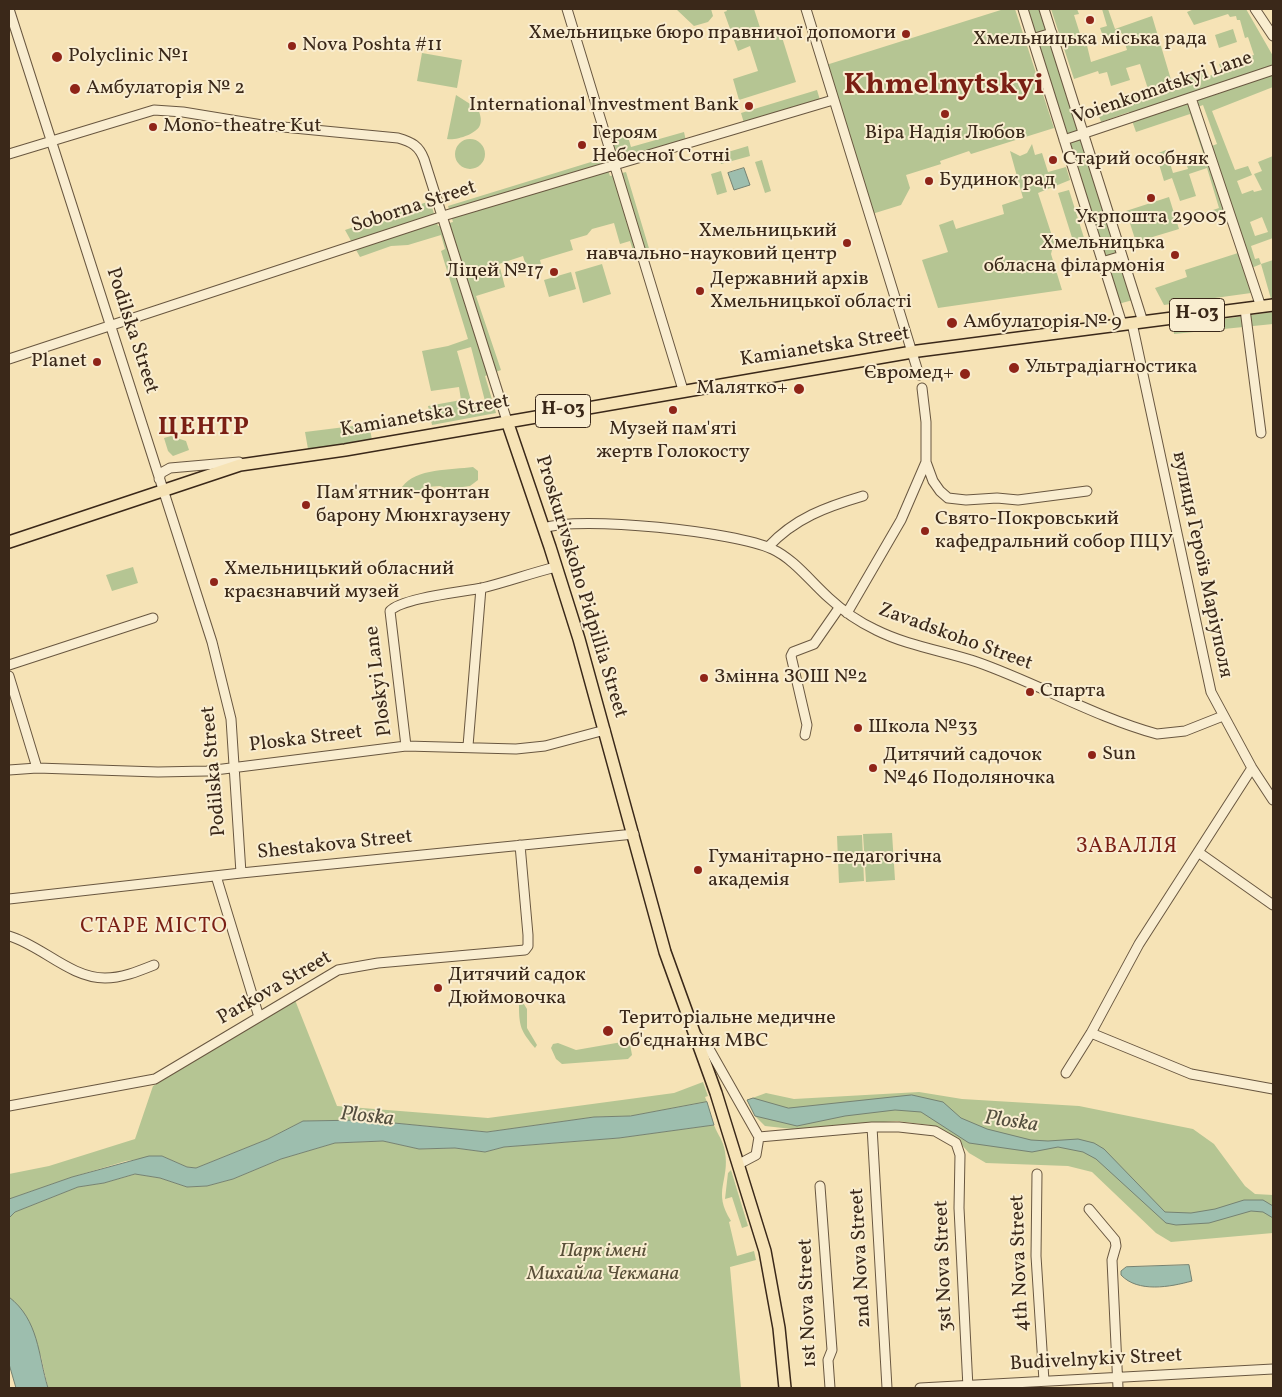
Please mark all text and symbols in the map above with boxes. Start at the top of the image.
marker: Хмельницька міська рада [1084,14,1096,26]
place label: Хмельницьке бюро правничої допомоги [529,22,896,46]
marker: Хмельницьке бюро правничої допомоги [900,28,912,40]
place label: Хмельницька міська рада [973,28,1207,52]
place label: Nova Poshta #11 [302,34,442,58]
marker: Nova Poshta #11 [286,40,298,52]
place label: Polyclinic №1 [68,45,189,69]
street label: Voienkomatskyi Lane [1070,47,1256,131]
marker: Polyclinic №1 [50,50,64,64]
district label: Khmelnytskyi [844,69,1044,105]
place label: Амбулаторія № 2 [86,77,245,101]
marker: Амбулаторія № 2 [68,82,82,96]
place label: International Investment Bank [469,94,739,118]
marker: International Investment Bank [743,100,755,112]
marker: Віра Надія Любов [939,108,951,120]
place label: Mono-theatre Kut [163,115,322,139]
marker: Mono-theatre Kut [147,121,159,133]
place label: Героям Небесної Сотні [592,122,730,169]
place label: Віра Надія Любов [865,122,1025,146]
marker: Героям Небесної Сотні [576,139,588,151]
place label: Старий особняк [1063,148,1209,172]
marker: Старий особняк [1047,154,1059,166]
place label: Будинок рад [939,169,1055,193]
marker: Будинок рад [923,175,935,187]
street label: Soborna Street [349,177,479,239]
marker: Укрпошта 29005 [1145,192,1157,204]
place label: Укрпошта 29005 [1075,206,1227,230]
place label: Хмельницький навчально-науковий центр [586,220,837,267]
place label: Хмельницька обласна філармонія [983,232,1165,279]
marker: Хмельницький навчально-науковий центр [841,237,853,249]
marker: Хмельницька обласна філармонія [1169,249,1181,261]
place label: Ліцей №17 [446,260,544,284]
street label: Podilska Street [99,265,163,397]
marker: Ліцей №17 [548,266,560,278]
place label: Державний архів Хмельницької області [710,268,912,315]
marker: Державний архів Хмельницької області [694,285,706,297]
road number: Н-03 [1170,298,1224,332]
place label: Амбулаторія № 9 [963,311,1122,335]
marker: Амбулаторія № 9 [945,316,959,330]
street label: Kamianetska Street [738,323,912,373]
place label: Planet [31,350,87,374]
marker: Planet [91,356,103,368]
place label: Ультрадіагностика [1025,356,1197,380]
marker: Ультрадіагностика [1007,361,1021,375]
place label: Євромед+ [864,362,954,386]
marker: Євромед+ [958,367,972,381]
place label: Малятко+ [696,377,788,401]
marker: Малятко+ [792,382,806,396]
street label: Kamianetska Street [338,390,512,444]
road number: Н-03 [536,394,590,428]
marker: Музей пам'яті жертв Голокосту [667,404,679,416]
district label: ЦЕНТР [157,414,251,444]
place label: Музей пам'яті жертв Голокосту [596,418,750,465]
street label: вулиця Героїв Маріуполя [1165,450,1237,680]
street label: Proskurivskoho Pidpillia Street [529,453,631,721]
place label: Пам'ятник-фонтан барону Мюнхгаузену [316,482,511,529]
marker: Пам'ятник-фонтан барону Мюнхгаузену [300,499,312,511]
place label: Свято-Покровський кафедральний собор ПЦУ [935,508,1173,555]
marker: Свято-Покровський кафедральний собор ПЦУ [919,525,931,537]
place label: Хмельницький обласний краєзнавчий музей [224,558,454,605]
marker: Хмельницький обласний краєзнавчий музей [208,576,220,588]
street label: Zavadskoho Street [875,599,1035,677]
street label: Ploskyi Lane [361,624,399,738]
place label: Змінна ЗОШ №2 [714,666,868,690]
marker: Змінна ЗОШ №2 [698,672,710,684]
place label: Спарта [1040,680,1105,704]
marker: Спарта [1024,686,1036,698]
street label: Podilska Street [197,705,233,837]
place label: Школа №33 [868,716,978,740]
street label: Ploska Street [248,721,364,759]
marker: Школа №33 [852,722,864,734]
place label: Sun [1102,743,1136,767]
place label: Дитячий садочок №46 Подоляночка [883,744,1055,791]
marker: Sun [1086,749,1098,761]
marker: Дитячий садочок №46 Подоляночка [867,762,879,774]
street label: Shestakova Street [256,826,414,866]
district label: ЗАВАЛЛЯ [1075,835,1179,861]
place label: Гуманітарно-педагогічна академія [708,846,942,893]
marker: Гуманітарно-педагогічна академія [692,864,704,876]
district label: СТАРЕ МІСТО [79,915,229,941]
street label: Parkova Street [214,947,336,1031]
place label: Дитячий садок Дюймовочка [448,964,586,1011]
marker: Дитячий садок Дюймовочка [432,982,444,994]
place label: Територіальне медичне об'єднання МВС [619,1007,836,1054]
marker: Територіальне медичне об'єднання МВС [601,1024,615,1038]
water label: Ploska [339,1103,395,1133]
water label: Ploska [982,1107,1040,1139]
street label: 2nd Nova Street [846,1187,878,1329]
street label: 4th Nova Street [1007,1194,1035,1332]
street label: 3st Nova Street [931,1200,959,1332]
street label: 1st Nova Street [795,1238,823,1368]
park label: Парк імені Михайла Чекмана [527,1240,679,1287]
street label: Budivelnykiv Street [1009,1344,1183,1378]

